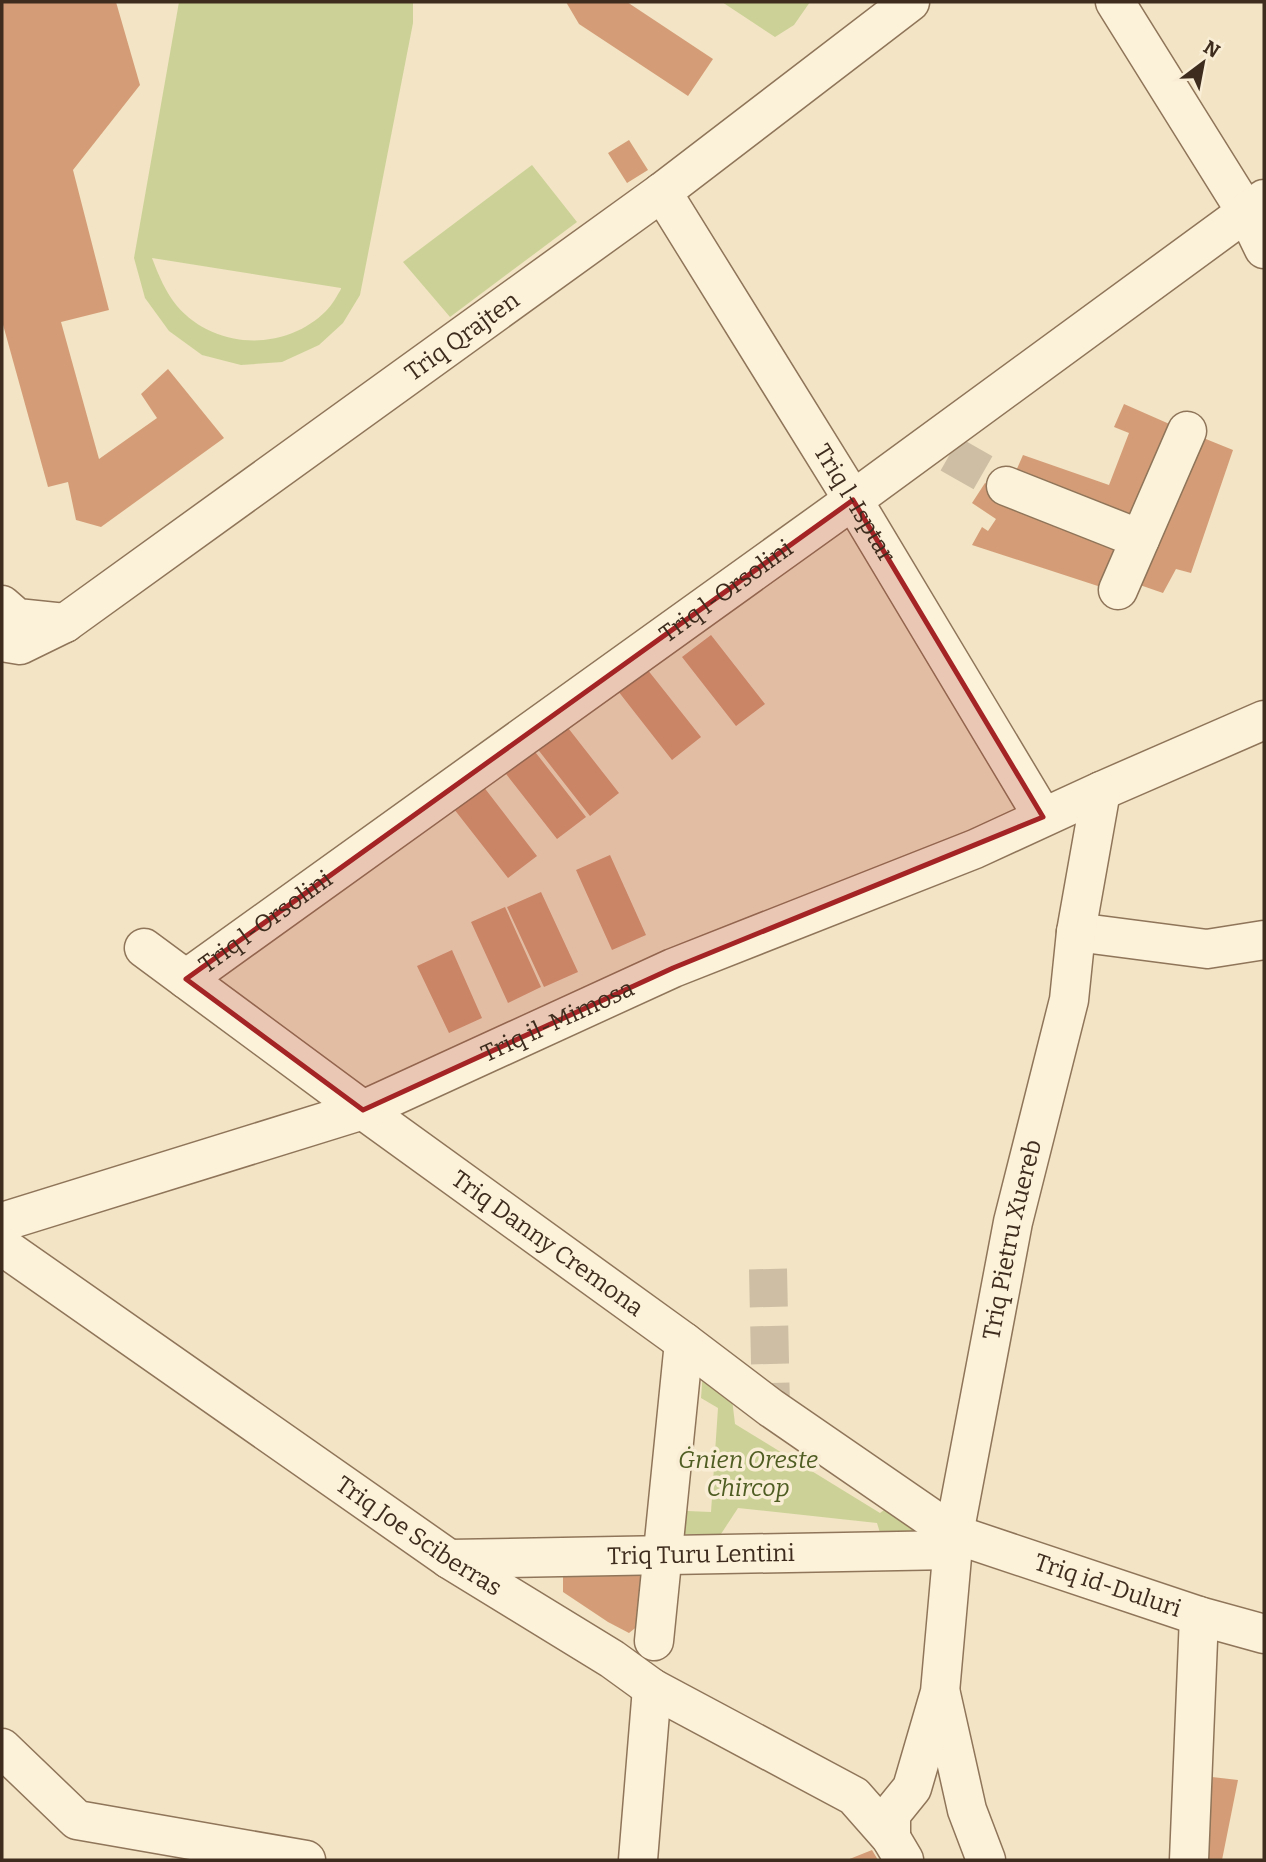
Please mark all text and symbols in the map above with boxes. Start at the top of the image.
north arrow [1168,28,1238,98]
text: N [1199,35,1224,63]
street label: Triq Qrajten [400,286,524,387]
street label: Triq l-Isptar [808,439,901,568]
street label: Triq l-Orsolini [654,534,798,648]
street label: Triq l-Orsolini [194,865,338,979]
street label: Triq il-Mimosa [477,974,638,1068]
street label: Triq Pietru Xuereb [977,1137,1047,1342]
street label: Triq Danny Cremona [446,1165,649,1322]
park label: Ġnien Oreste Chircop [678,1446,818,1502]
street label: Triq Joe Sciberras [331,1470,507,1602]
street label: Triq Turu Lentini [607,1539,795,1570]
street label: Triq id-Duluri [1031,1548,1185,1623]

